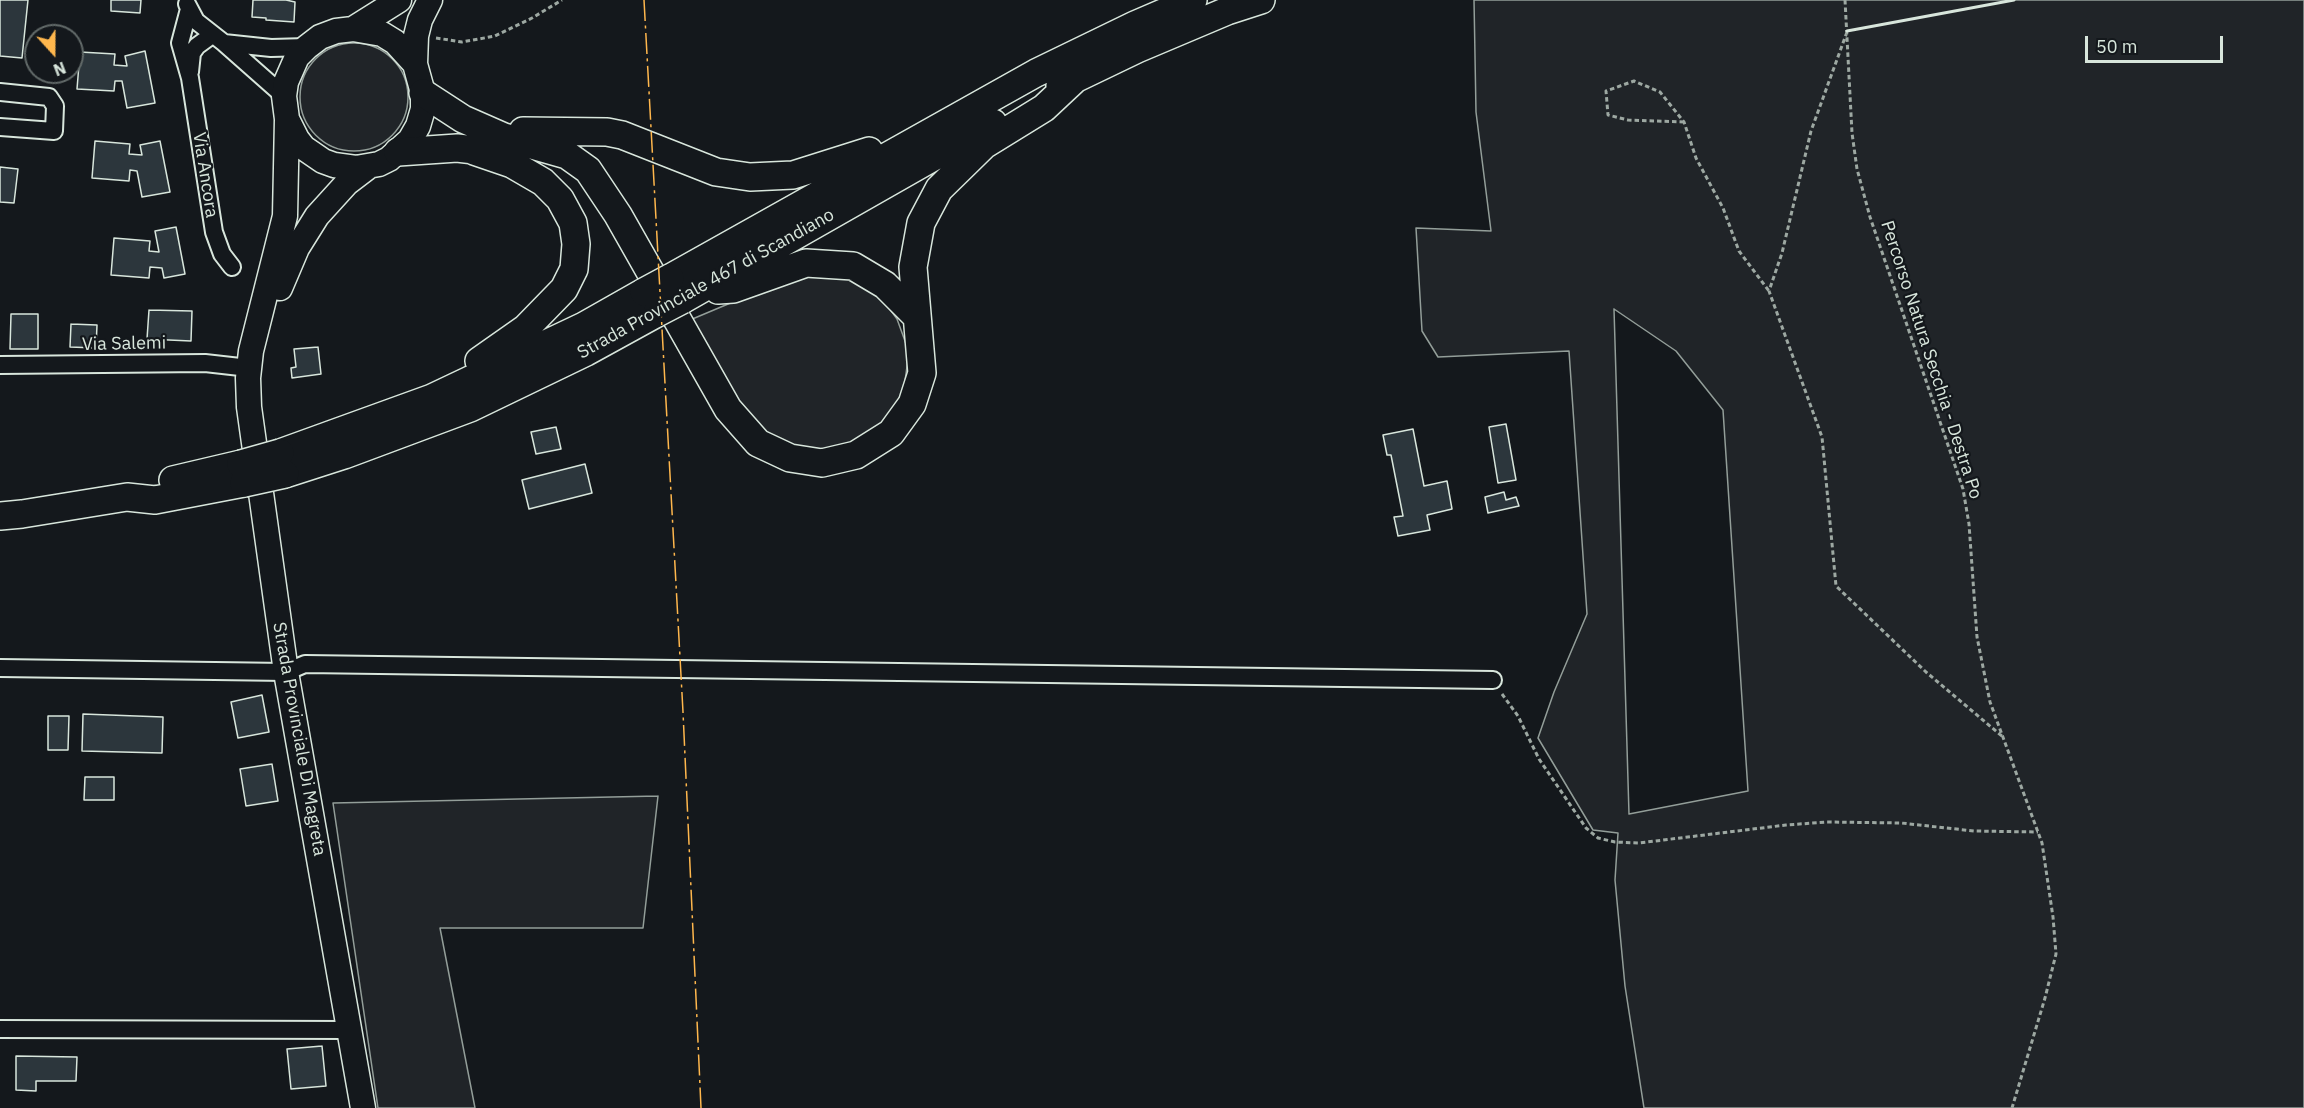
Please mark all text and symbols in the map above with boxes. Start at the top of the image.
north arrow [24,24,84,84]
scale bar [2088,24,2226,62]
text: 50 m [2096,35,2138,58]
text: N [51,58,69,80]
street label: Via Ancora [188,131,222,219]
street label: Strada Provinciale 467 di Scandiano [574,204,838,364]
street label: Percorso Natura Secchia - Destra Po [1876,218,1986,502]
street label: Via Salemi [82,332,166,356]
street label: Strada Provinciale Di Magreta [268,620,330,858]

